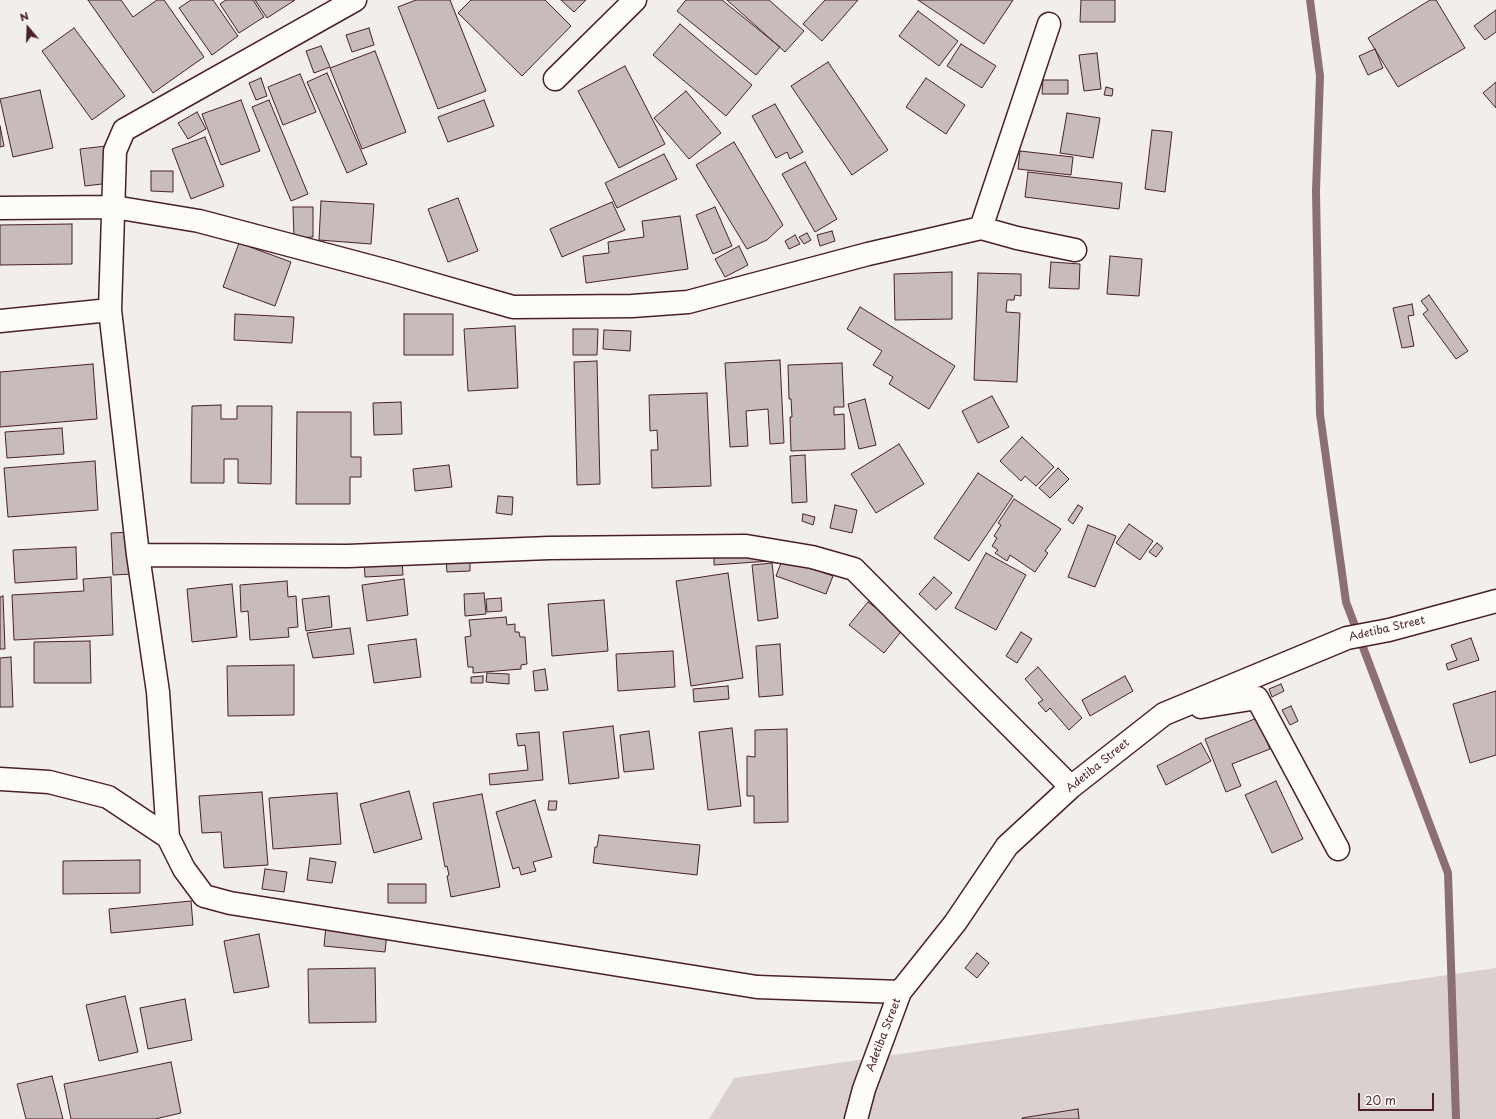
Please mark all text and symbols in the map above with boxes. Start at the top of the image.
text: N [17,7,31,26]
north arrow [8,8,48,48]
street label: Adetiba Street [1348,614,1426,644]
street label: Adetiba Street [1064,736,1132,796]
street label: Adetiba Street [864,996,904,1074]
scale bar [1360,1085,1436,1111]
text: 20 m [1365,1091,1396,1109]

